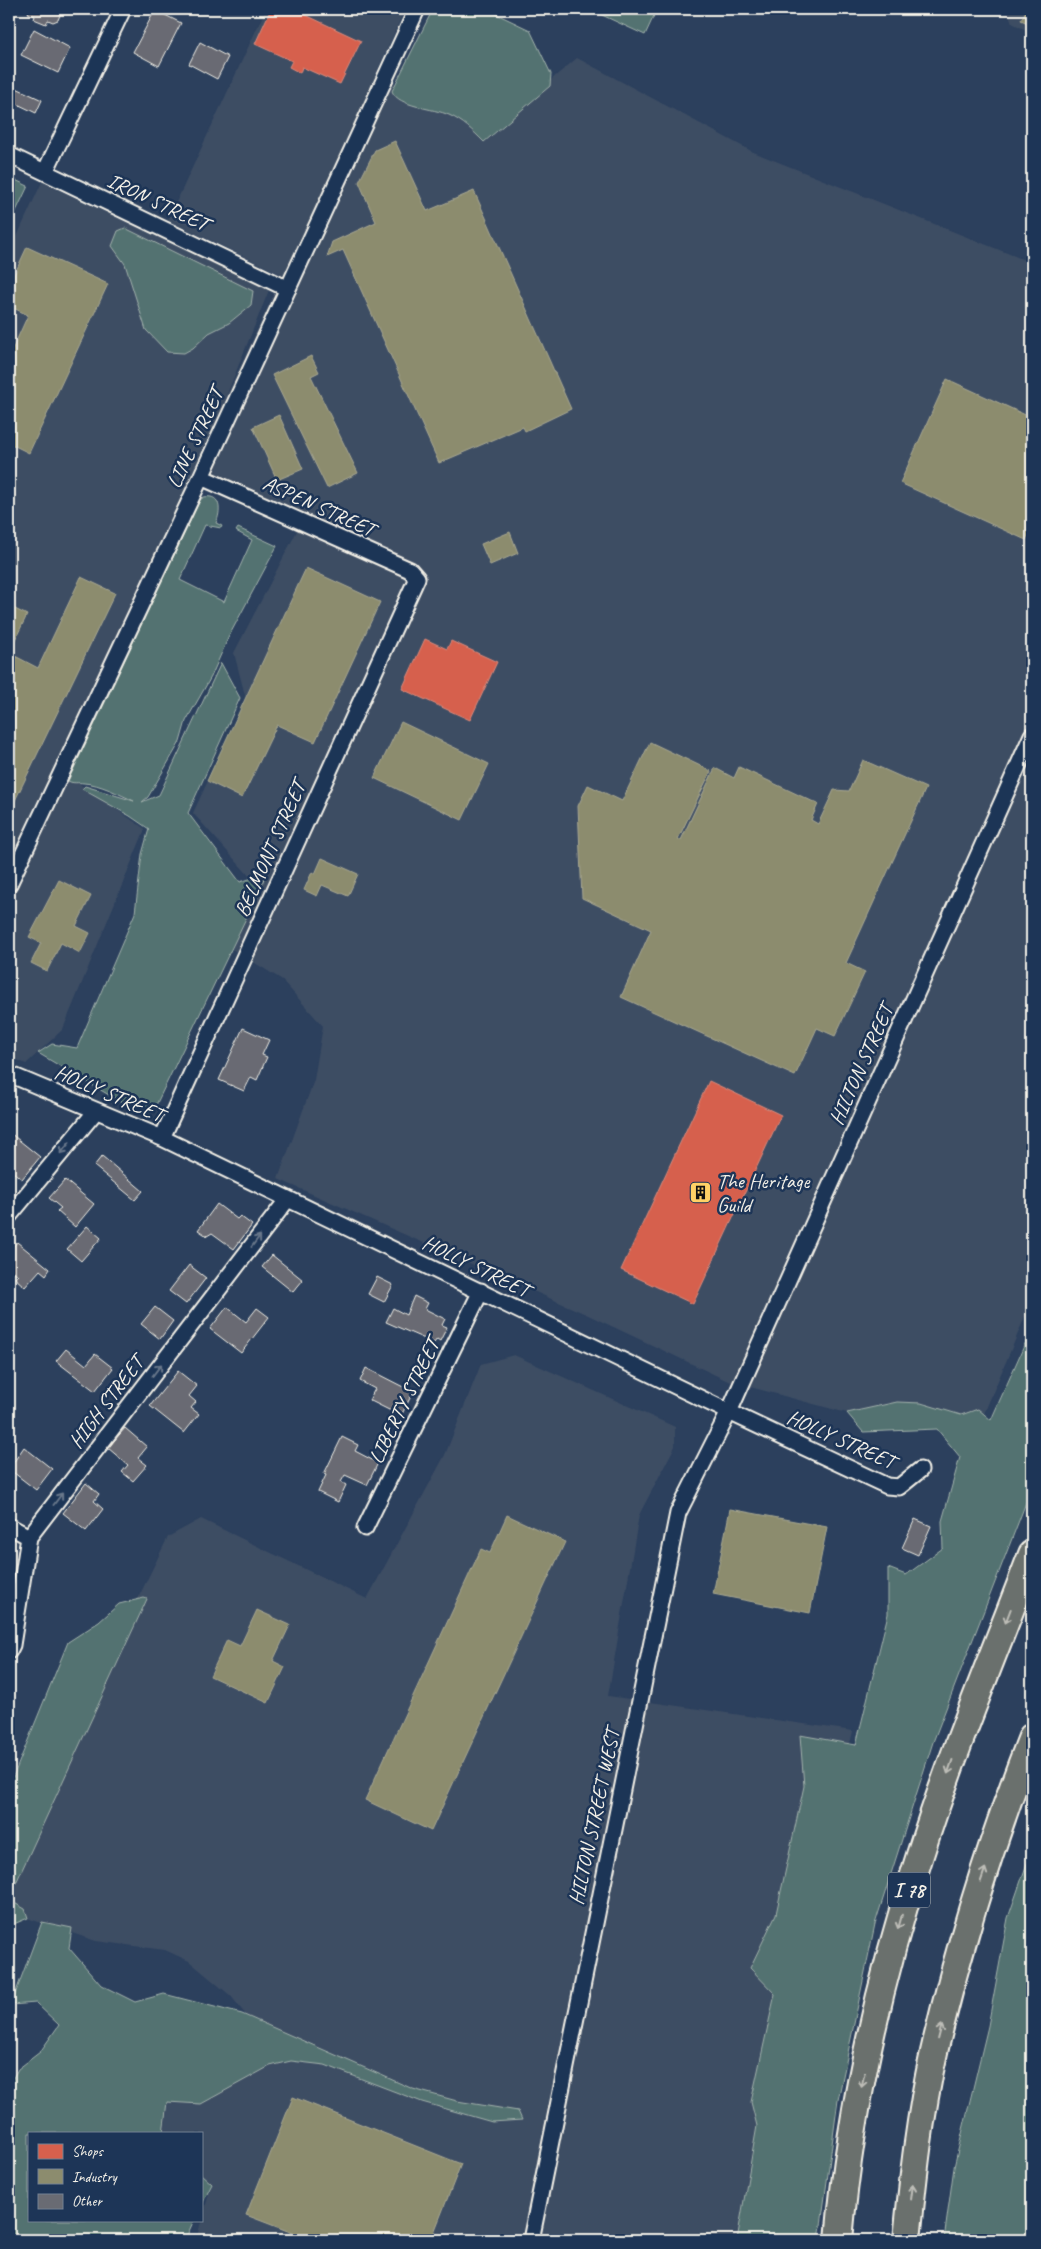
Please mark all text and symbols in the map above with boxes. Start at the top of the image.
street label: IRON STREET [103,167,218,239]
street label: LINE STREET [161,379,232,492]
street label: ASPEN STREET [259,470,383,544]
street label: BELMONT STREET [229,772,314,921]
street label: HILTON STREET [823,996,901,1129]
street label: HOLLY STREET [51,1058,172,1130]
one-way arrow [60,1142,71,1155]
place label: The Heritage Guild [717,1168,810,1218]
building icon: The Heritage Guild [689,1181,713,1205]
street label: HOLLY STREET [418,1229,538,1305]
one-way arrow [251,1234,261,1248]
street label: LIBERTY STREET [363,1330,448,1468]
street label: HIGH STREET [63,1347,152,1453]
one-way arrow [152,1363,162,1377]
street label: HOLLY STREET [783,1404,904,1477]
one-way arrow [53,1493,64,1506]
one-way arrow [1003,1607,1012,1623]
street label: HILTON STREET WEST [563,1722,626,1907]
one-way arrow [945,1759,954,1775]
one-way arrow [979,1868,988,1884]
road number: I 78 [888,1872,930,1908]
one-way arrow [895,1913,905,1929]
one-way arrow [935,2024,945,2040]
one-way arrow [857,2071,867,2087]
legend [28,2132,202,2222]
text: Shops [72,2142,105,2161]
text: Industry [72,2168,119,2187]
one-way arrow [907,2184,917,2200]
text: Other [72,2192,103,2211]

